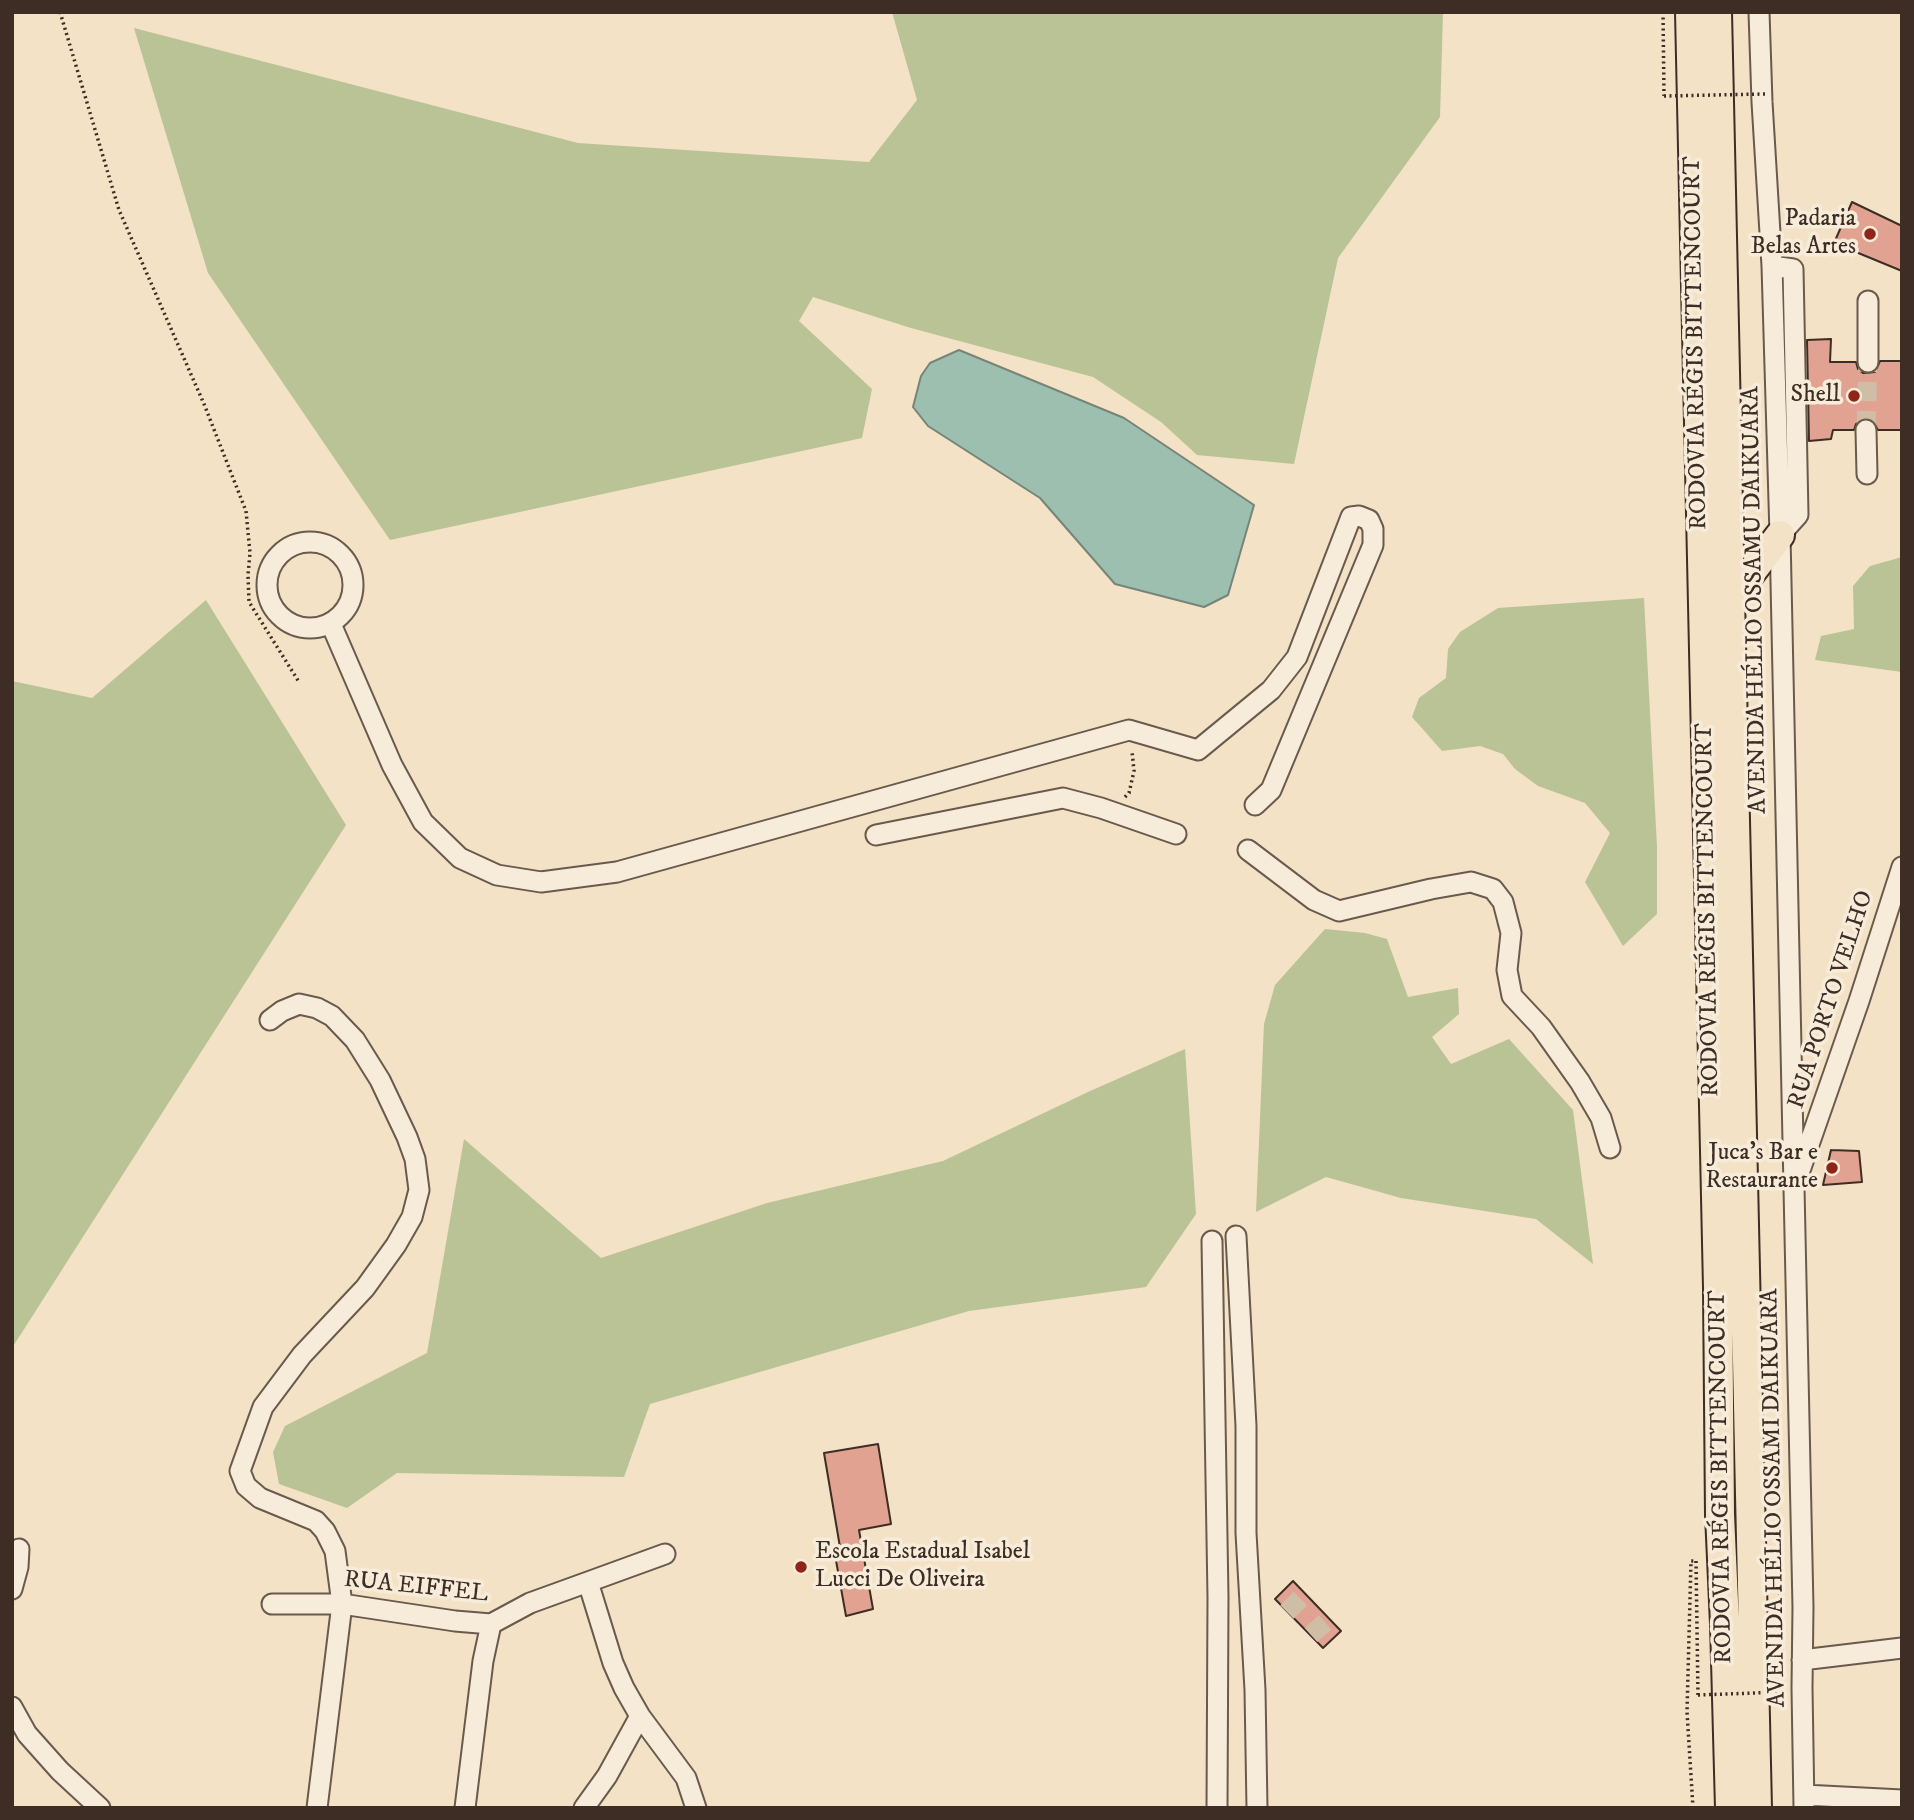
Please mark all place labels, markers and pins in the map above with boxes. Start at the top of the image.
place label: Padaria Belas Artes [1750,206,1856,262]
marker: Padaria Belas Artes [1862,226,1878,242]
place label: Shell [1791,382,1840,410]
marker: Shell [1846,388,1862,404]
place label: Juca's Bar e Restaurante [1706,1140,1818,1196]
marker: Juca's Bar e Restaurante [1824,1160,1840,1176]
place label: Escola Estadual Isabel Lucci De Oliveira [815,1539,1030,1595]
marker: Escola Estadual Isabel Lucci De Oliveira [793,1559,809,1575]

